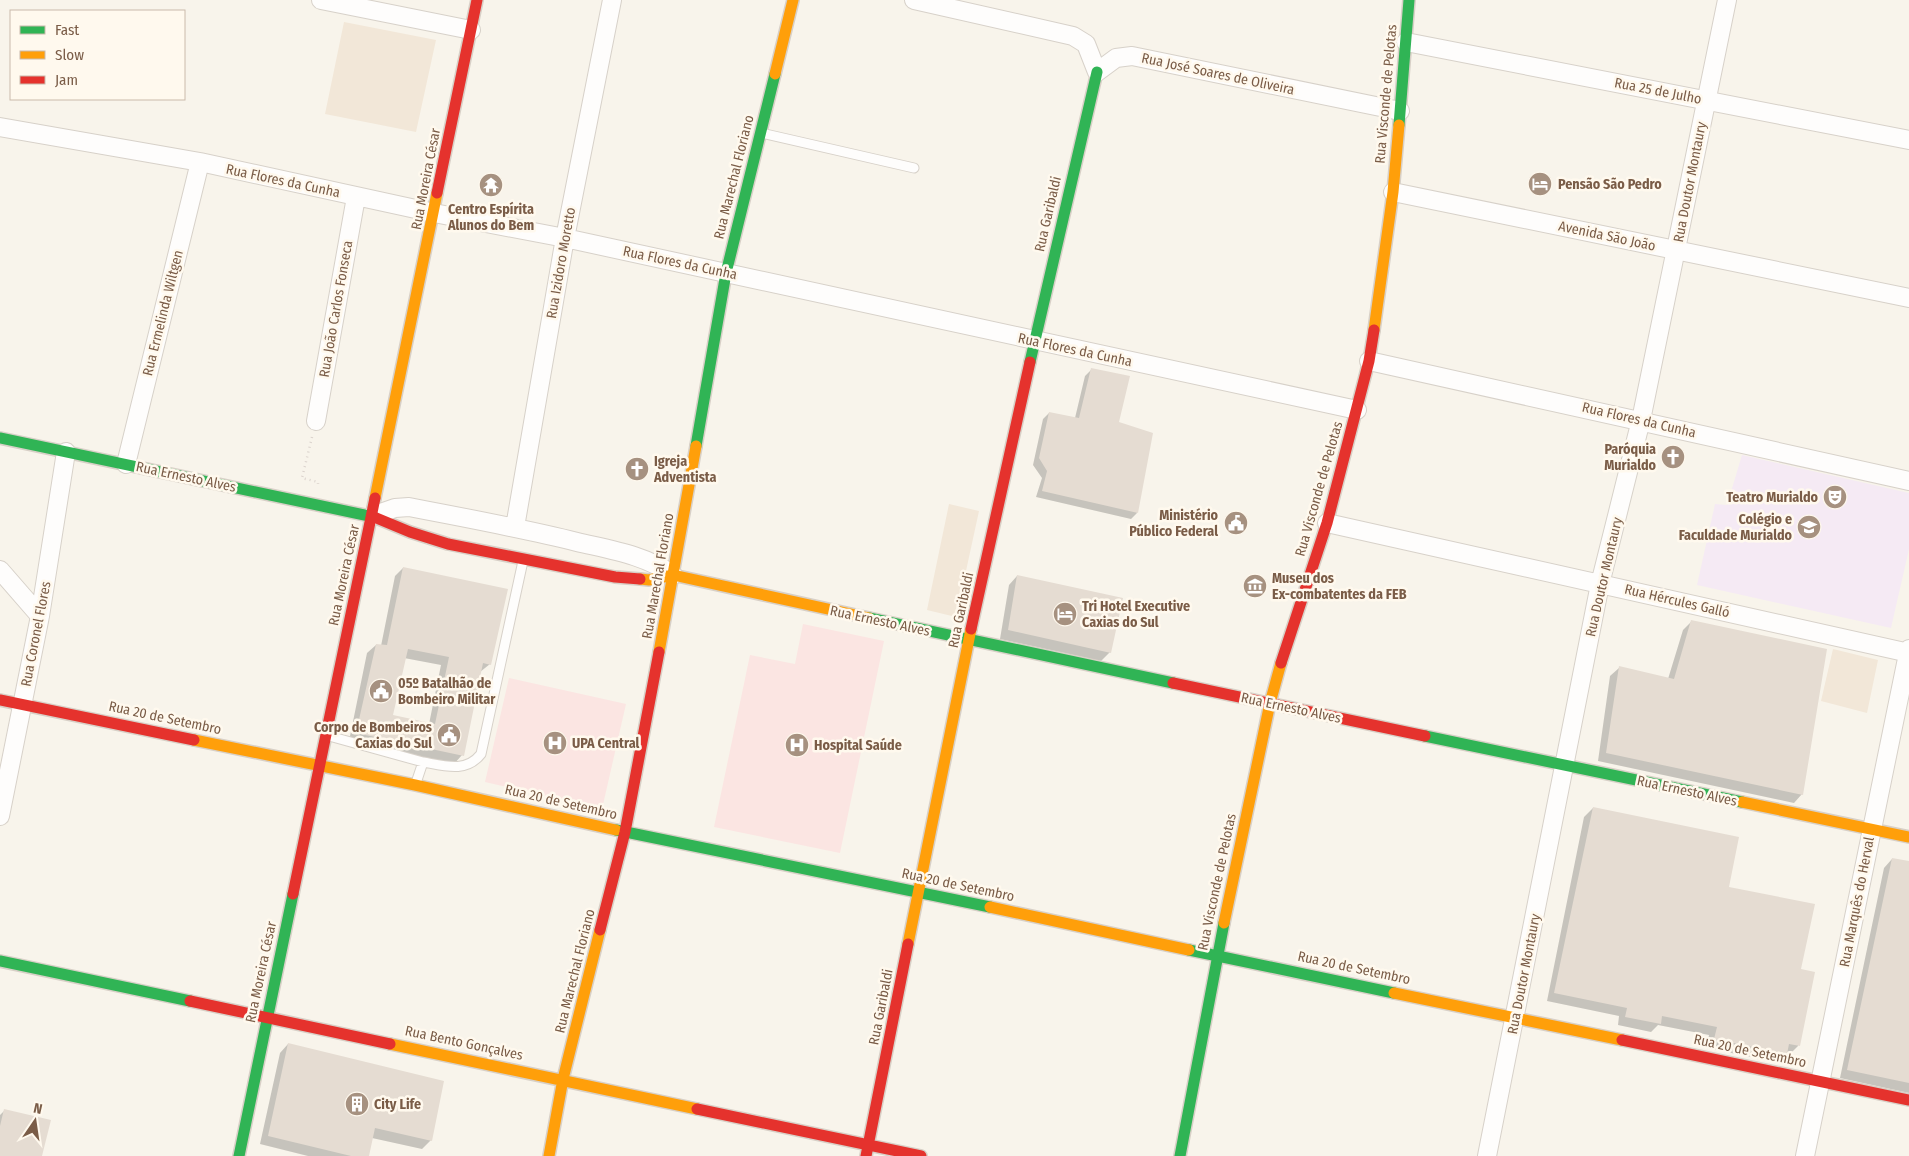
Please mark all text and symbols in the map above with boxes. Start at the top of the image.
legend [10,10,185,100]
text: Fast [55,21,79,39]
street label: Rua Visconde de Pelotas [1371,24,1401,164]
text: Slow [55,46,84,64]
street label: Rua José Soares de Oliveira [1140,49,1296,99]
text: Jam [55,71,78,89]
street label: Rua 25 de Julho [1613,74,1703,108]
street label: Rua Marechal Floriano [710,113,758,241]
street label: Rua Doutor Montaury [1670,120,1710,244]
street label: Rua Moreira César [408,127,444,231]
street label: Rua Flores da Cunha [224,161,342,201]
hotel icon: Pensão São Pedro [1527,171,1553,197]
temple icon: Centro Espírita Alunos do Bem [478,172,504,198]
street label: Rua Garibaldi [1031,175,1065,253]
place label: Pensão São Pedro [1558,176,1662,193]
place label: Centro Espírita Alunos do Bem [447,201,534,234]
street label: Rua Izidoro Moretto [543,206,579,320]
street label: Avenida São João [1557,217,1657,255]
street label: Rua João Carlos Fonseca [316,239,356,379]
street label: Rua Flores da Cunha [621,243,739,283]
street label: Rua Ermelinda Wiltgen [139,248,187,378]
street label: Rua Flores da Cunha [1016,330,1134,370]
street label: Rua Flores da Cunha [1580,399,1698,441]
street label: Rua Visconde de Pelotas [1292,420,1346,558]
place label: Paróquia Murialdo [1604,441,1657,474]
church icon: Paróquia Murialdo [1660,444,1686,470]
place label: Igreja Adventista [653,453,717,486]
church icon: Igreja Adventista [624,456,650,482]
street label: Rua Ernesto Alves [134,458,238,496]
theatre icon: Teatro Murialdo [1822,484,1848,510]
place label: Teatro Murialdo [1726,489,1819,506]
place label: Ministério Público Federal [1129,507,1219,540]
public building icon: Ministério Público Federal [1223,510,1249,536]
place label: Colégio e Faculdade Murialdo [1679,511,1793,544]
street label: Rua Marechal Floriano [639,512,677,640]
school or university icon: Colégio e Faculdade Murialdo [1796,514,1822,540]
street label: Rua Doutor Montaury [1582,515,1626,639]
street label: Rua Moreira César [325,523,363,627]
place label: Museu dos Ex-combatentes da FEB [1272,570,1407,603]
street label: Rua Garibaldi [945,571,977,649]
museum icon: Museu dos Ex-combatentes da FEB [1242,573,1268,599]
street label: Rua Coronel Flores [17,580,55,688]
street label: Rua Hércules Galló [1623,581,1731,621]
place label: Tri Hotel Executive Caxias do Sul [1082,598,1190,631]
hotel icon: Tri Hotel Executive Caxias do Sul [1052,601,1078,627]
street label: Rua Ernesto Alves [828,602,932,640]
place label: 05º Batalhão de Bombeiro Militar [398,675,496,708]
public building icon: 05º Batalhão de Bombeiro Militar [368,678,394,704]
street label: Rua Ernesto Alves [1239,689,1343,727]
street label: Rua 20 de Setembro [107,698,223,738]
place label: Corpo de Bombeiros Caxias do Sul [314,719,432,752]
public building icon: Corpo de Bombeiros Caxias do Sul [436,722,462,748]
hospital icon: UPA Central [542,730,568,756]
hospital icon: Hospital Saúde [784,732,810,758]
place label: UPA Central [572,735,639,752]
place label: Hospital Saúde [814,737,902,754]
street label: Rua Ernesto Alves [1635,772,1739,810]
street label: Rua 20 de Setembro [503,781,619,823]
street label: Rua Visconde de Pelotas [1194,812,1240,952]
street label: Rua Marquês do Herval [1836,835,1878,969]
street label: Rua 20 de Setembro [900,865,1016,905]
street label: Rua Marechal Floriano [551,907,599,1035]
street label: Rua Doutor Montaury [1504,912,1544,1036]
street label: Rua Moreira César [242,920,280,1024]
street label: Rua 20 de Setembro [1296,948,1412,988]
street label: Rua Garibaldi [865,968,897,1046]
street label: Rua Bento Gonçalves [404,1022,524,1064]
street label: Rua 20 de Setembro [1692,1031,1808,1071]
building icon: City Life [344,1091,370,1117]
north arrow [10,1096,60,1146]
place label: City Life [374,1096,421,1113]
text: N [32,1100,44,1118]

